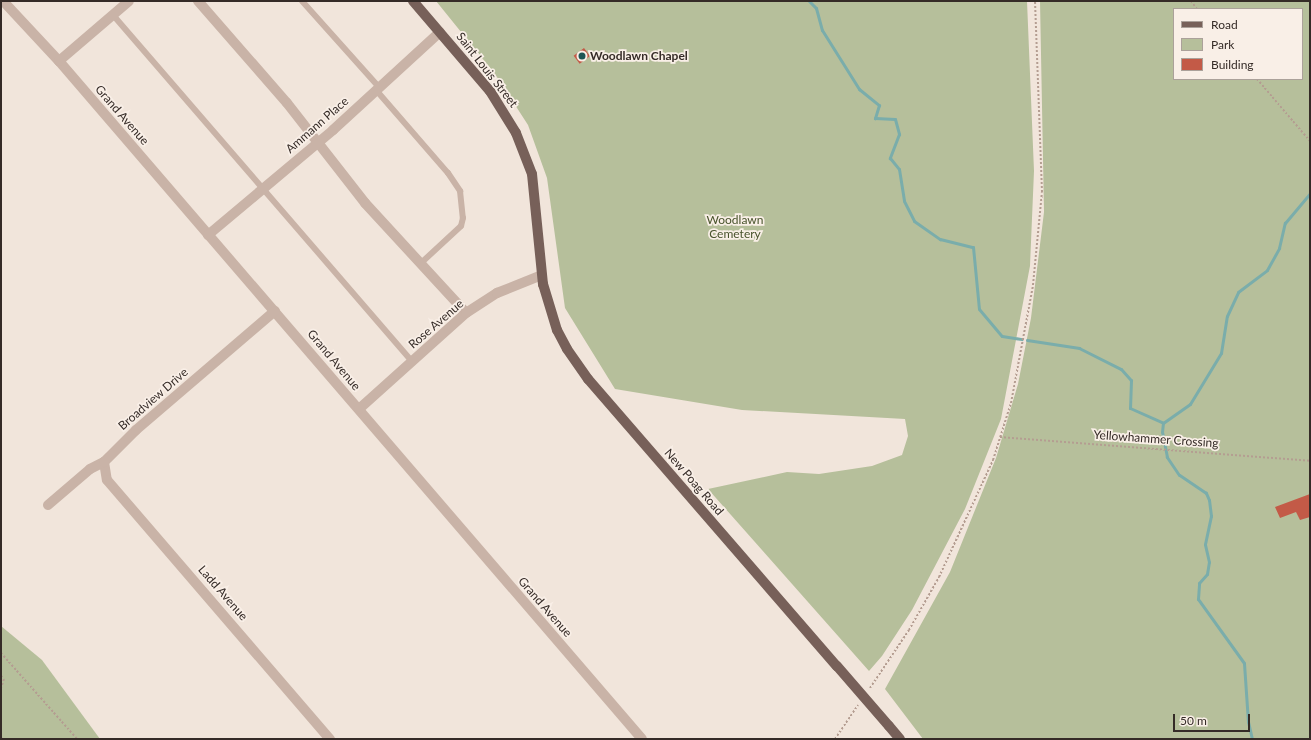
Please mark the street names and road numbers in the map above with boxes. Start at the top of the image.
street label: Saint Louis Street [453,30,521,110]
street label: Grand Avenue [92,82,152,148]
street label: Ammann Place [283,94,351,156]
street label: Rose Avenue [406,296,466,352]
street label: Grand Avenue [304,327,364,393]
street label: Broadview Drive [115,365,191,433]
street label: Yellowhammer Crossing [1093,427,1219,451]
street label: New Poag Road [661,446,727,518]
street label: Ladd Avenue [195,562,251,624]
street label: Grand Avenue [515,574,575,640]

